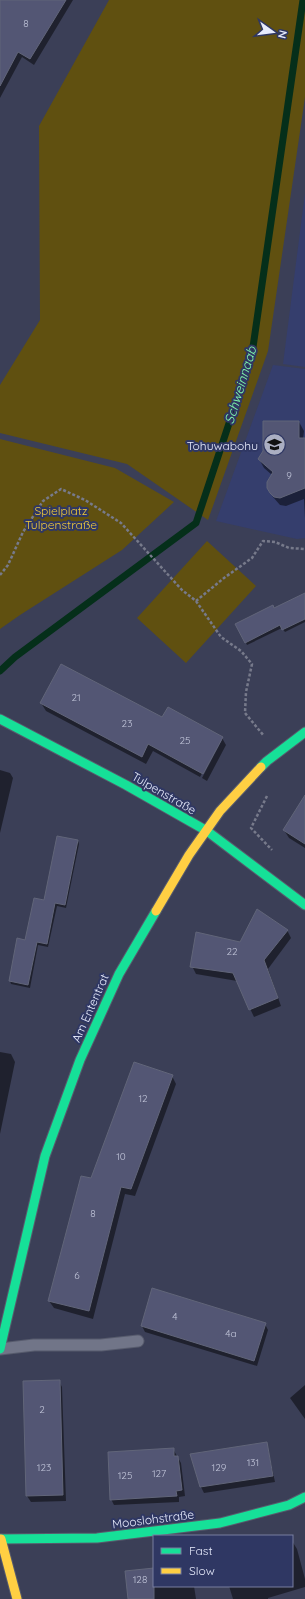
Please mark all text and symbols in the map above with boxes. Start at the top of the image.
north arrow [253,12,293,52]
house number: 8 [23,17,29,30]
text: N [275,29,290,40]
water label: Schweinnaab [221,343,260,426]
school or university icon: Tohuwabohu [261,432,287,458]
place label: Tohuwabohu [187,438,258,453]
house number: 9 [286,469,292,482]
park label: Spielplatz Tulpenstraße [25,503,97,532]
house number: 21 [71,691,81,704]
house number: 23 [122,717,132,730]
house number: 25 [180,734,191,747]
street label: Tulpenstraße [129,769,199,818]
house number: 22 [226,945,238,958]
street label: Am Ententrat [68,971,112,1045]
house number: 12 [138,1092,148,1105]
house number: 10 [116,1150,126,1163]
house number: 8 [90,1207,96,1220]
house number: 6 [74,1269,80,1282]
house number: 4 [172,1310,178,1323]
house number: 4a [225,1327,237,1340]
house number: 2 [39,1403,45,1416]
house number: 131 [247,1456,259,1469]
house number: 123 [37,1461,51,1474]
house number: 129 [212,1461,227,1474]
house number: 127 [152,1467,166,1480]
house number: 125 [118,1469,132,1482]
street label: Mooslohstraße [111,1507,195,1531]
legend [153,1535,293,1587]
text: Fast [189,1543,213,1558]
text: Slow [189,1563,215,1578]
house number: 128 [133,1573,147,1586]

